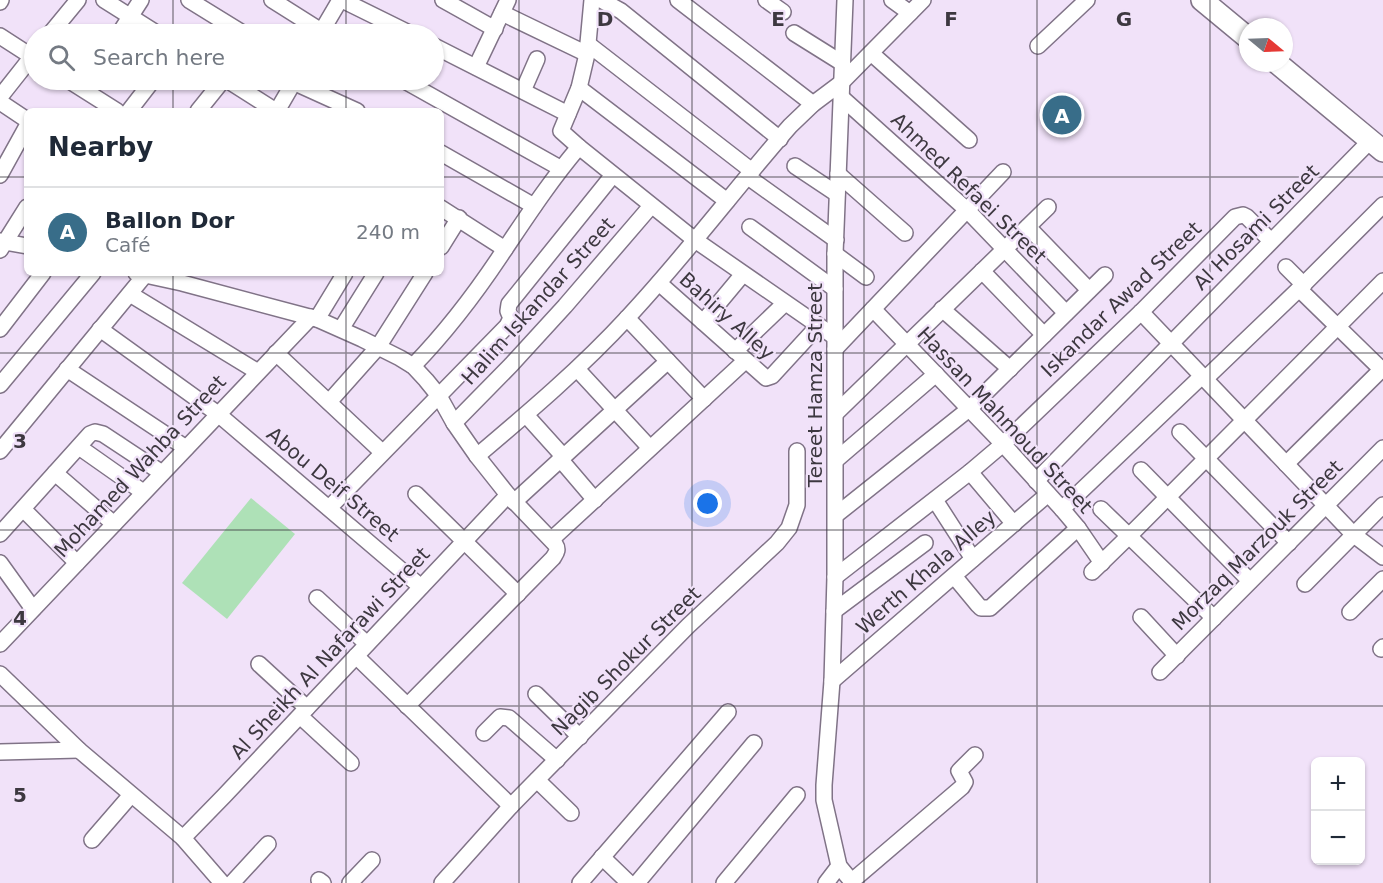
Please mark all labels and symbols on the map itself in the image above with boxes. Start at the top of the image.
text: D [597,7,613,31]
text: E [771,7,785,31]
text: F [944,7,958,31]
text: G [1116,7,1132,31]
north arrow [1239,18,1293,72]
pin: A [1042,92,1082,138]
street label: Ahmed Refaei Street [886,108,1052,269]
street label: Al Hosami Street [1188,159,1324,295]
street label: Halim Iskandar Street [456,212,620,390]
street label: Iskandar Awad Street [1036,216,1206,382]
street label: Bahiry Alley [675,267,780,365]
street label: Tereet Hamza Street [803,283,827,488]
street label: Hassan Mahmoud Street [912,322,1098,518]
street label: Mohamed Wahba Street [49,370,231,562]
street label: Abou Deif Street [262,422,404,546]
text: 3 [13,429,27,453]
street label: Morzaq Marzouk Street [1167,455,1347,635]
your location [693,489,722,518]
street label: Werth Khala Alley [851,505,1001,639]
street label: Al Sheikh Al Nafarawi Street [225,542,435,764]
street label: Nagib Shokur Street [546,581,706,741]
text: 4 [13,606,27,630]
text: 5 [13,783,27,807]

